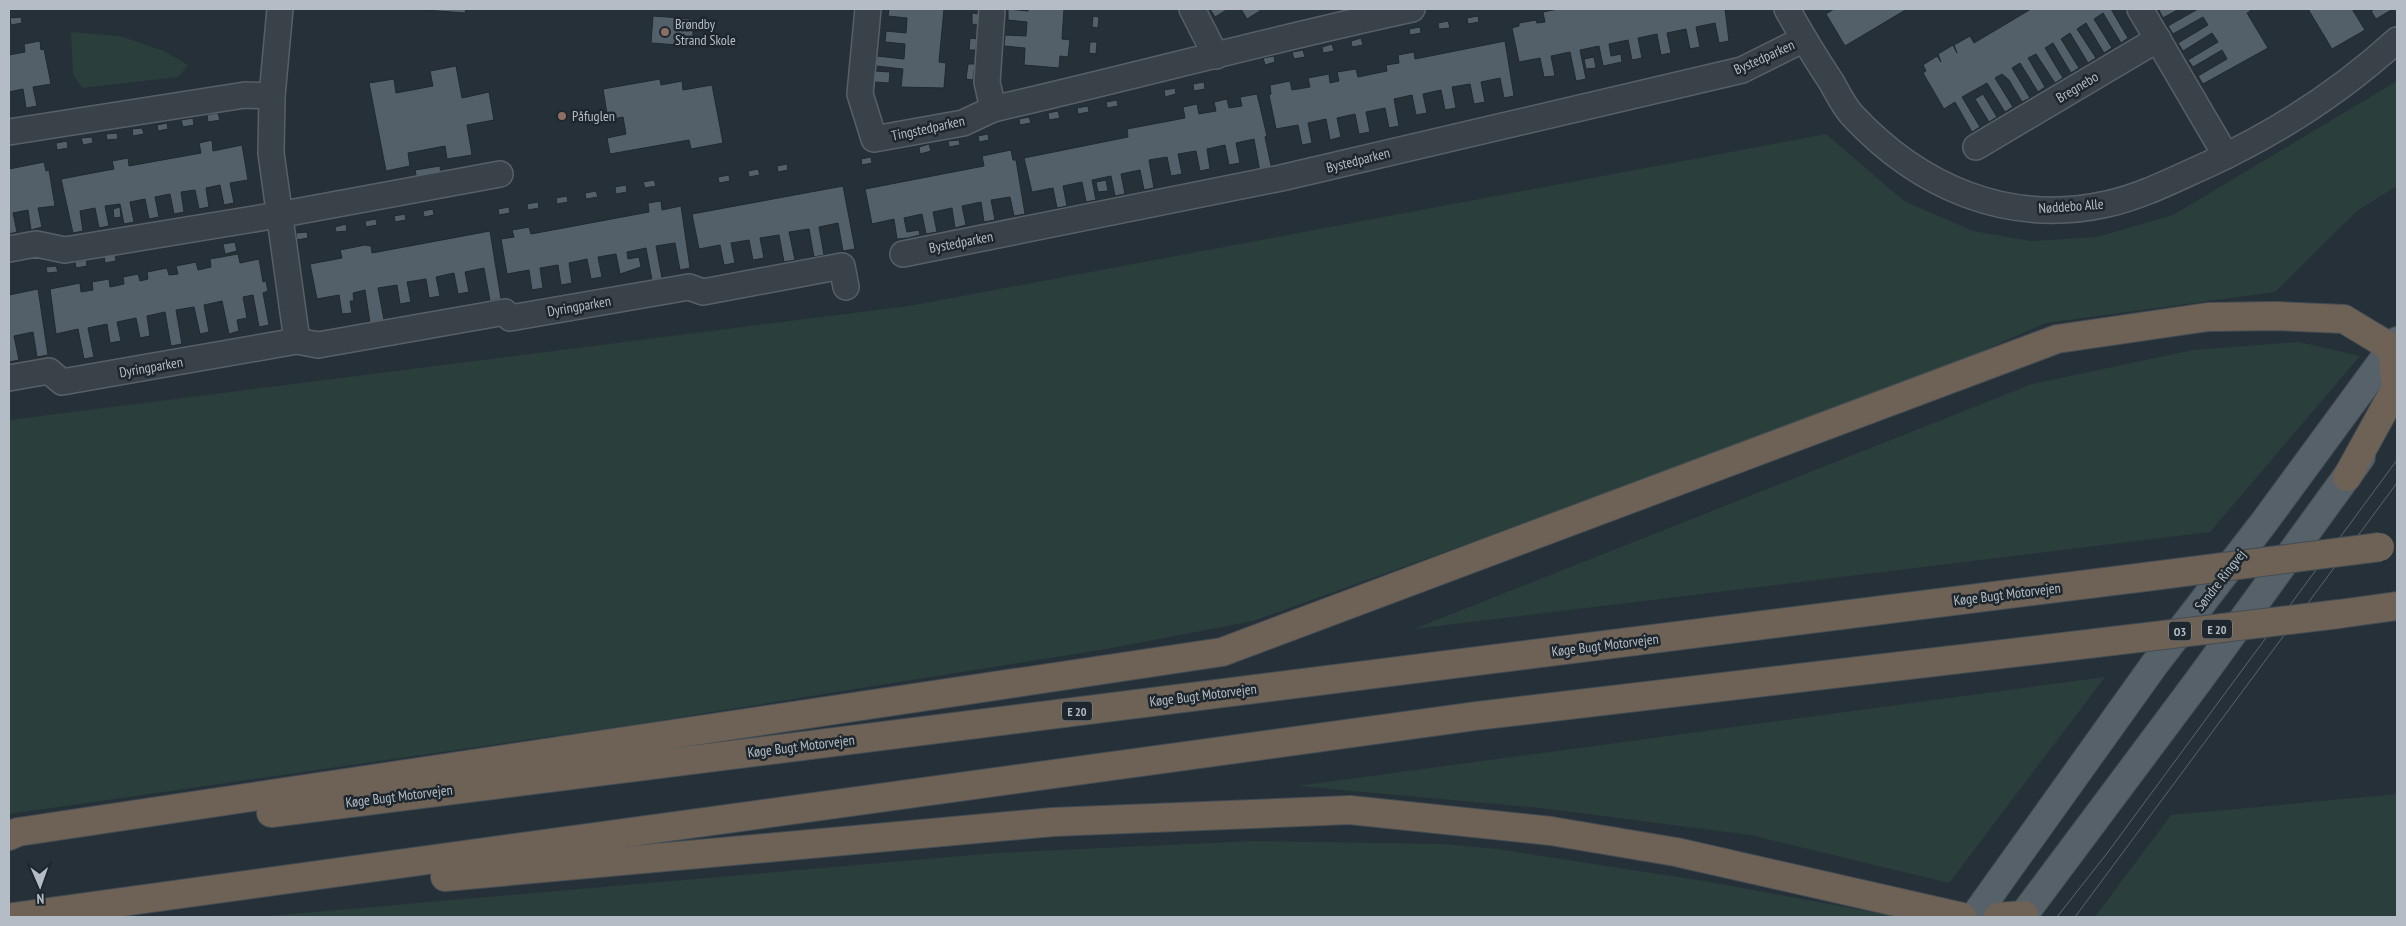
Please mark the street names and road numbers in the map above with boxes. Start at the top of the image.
street label: Bystedparken [1731,36,1797,78]
street label: Bregnebo [2053,67,2101,107]
street label: Tingstedparken [890,111,966,145]
street label: Bystedparken [1324,143,1392,177]
street label: Nøddebo Alle [2038,195,2104,217]
street label: Bystedparken [927,227,995,257]
street label: Dyringparken [546,292,612,320]
street label: Dyringparken [118,353,184,381]
street label: Søndre Ringvej [2190,546,2250,614]
street label: Køge Bugt Motorvejen [1953,579,2061,609]
road number: E 20 [2202,620,2232,638]
road number: O3 [2169,622,2191,640]
street label: Køge Bugt Motorvejen [1551,630,1659,660]
street label: Køge Bugt Motorvejen [1149,680,1257,710]
road number: E 20 [1062,701,1092,720]
street label: Køge Bugt Motorvejen [747,731,855,761]
street label: Køge Bugt Motorvejen [345,781,453,811]

